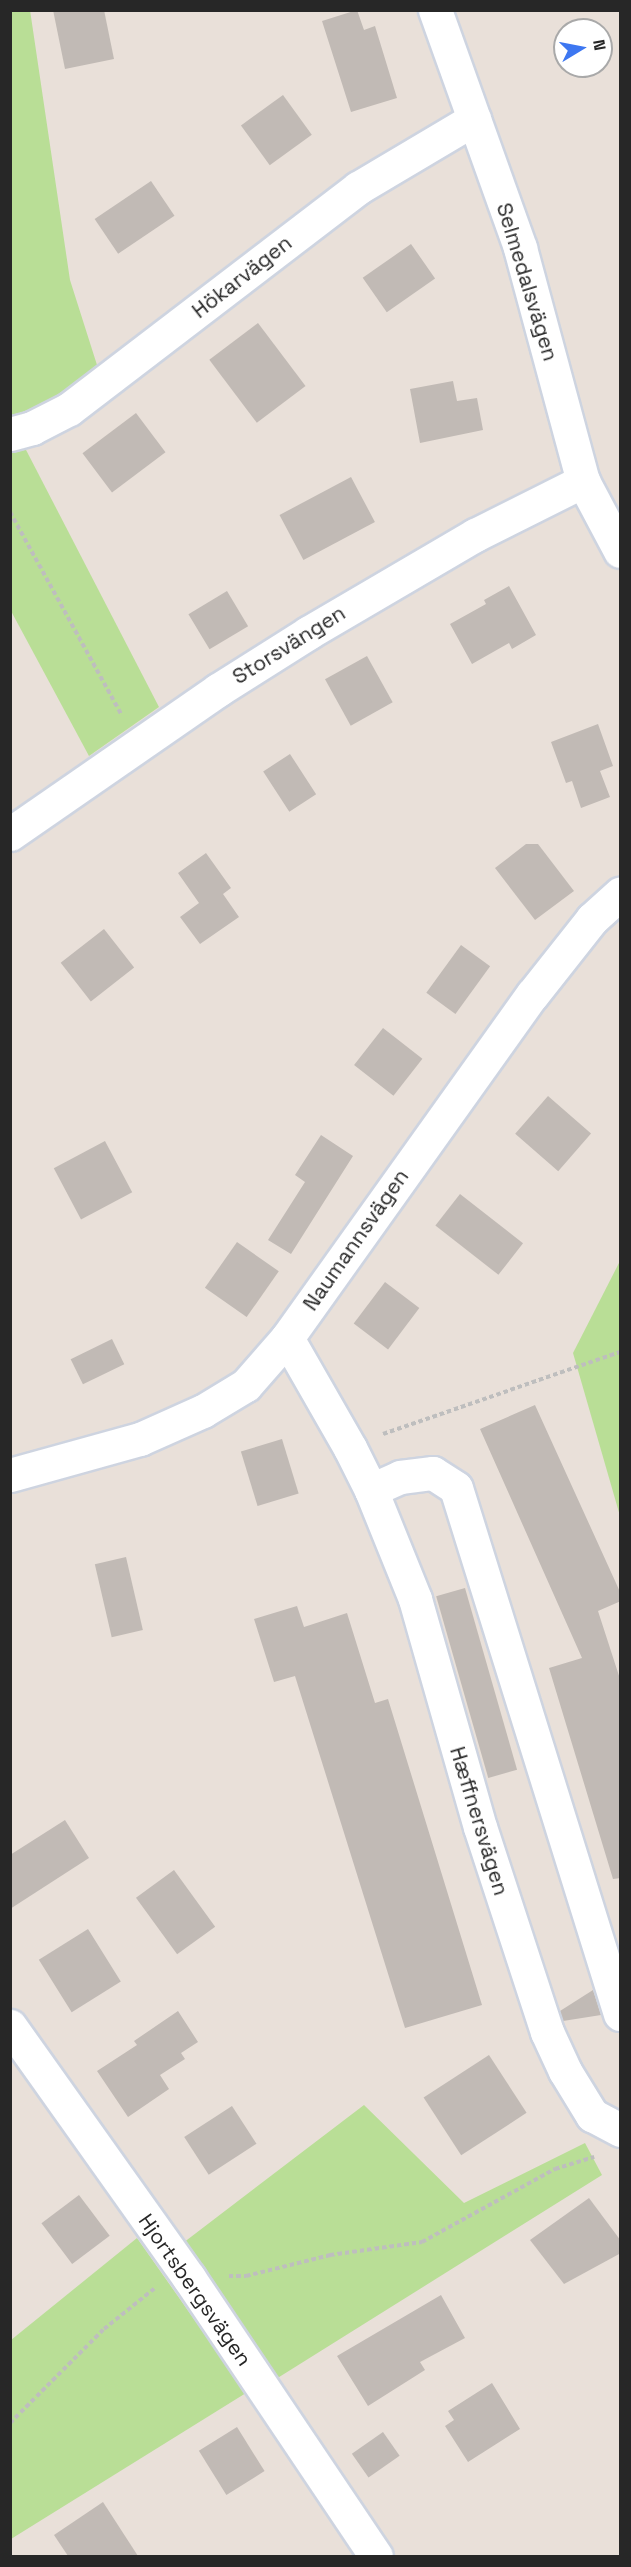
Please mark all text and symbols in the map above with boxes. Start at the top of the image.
north arrow [553,18,613,78]
text: N [588,38,611,52]
street label: Selmedalsvägen [491,200,563,364]
street label: Hökarvägen [187,230,297,324]
street label: Storsvängen [228,600,350,690]
street label: Naumannsvägen [298,1164,414,1316]
street label: Hæffnersvägen [444,1744,514,1898]
street label: Hjortsbergsvägen [133,2209,257,2371]

